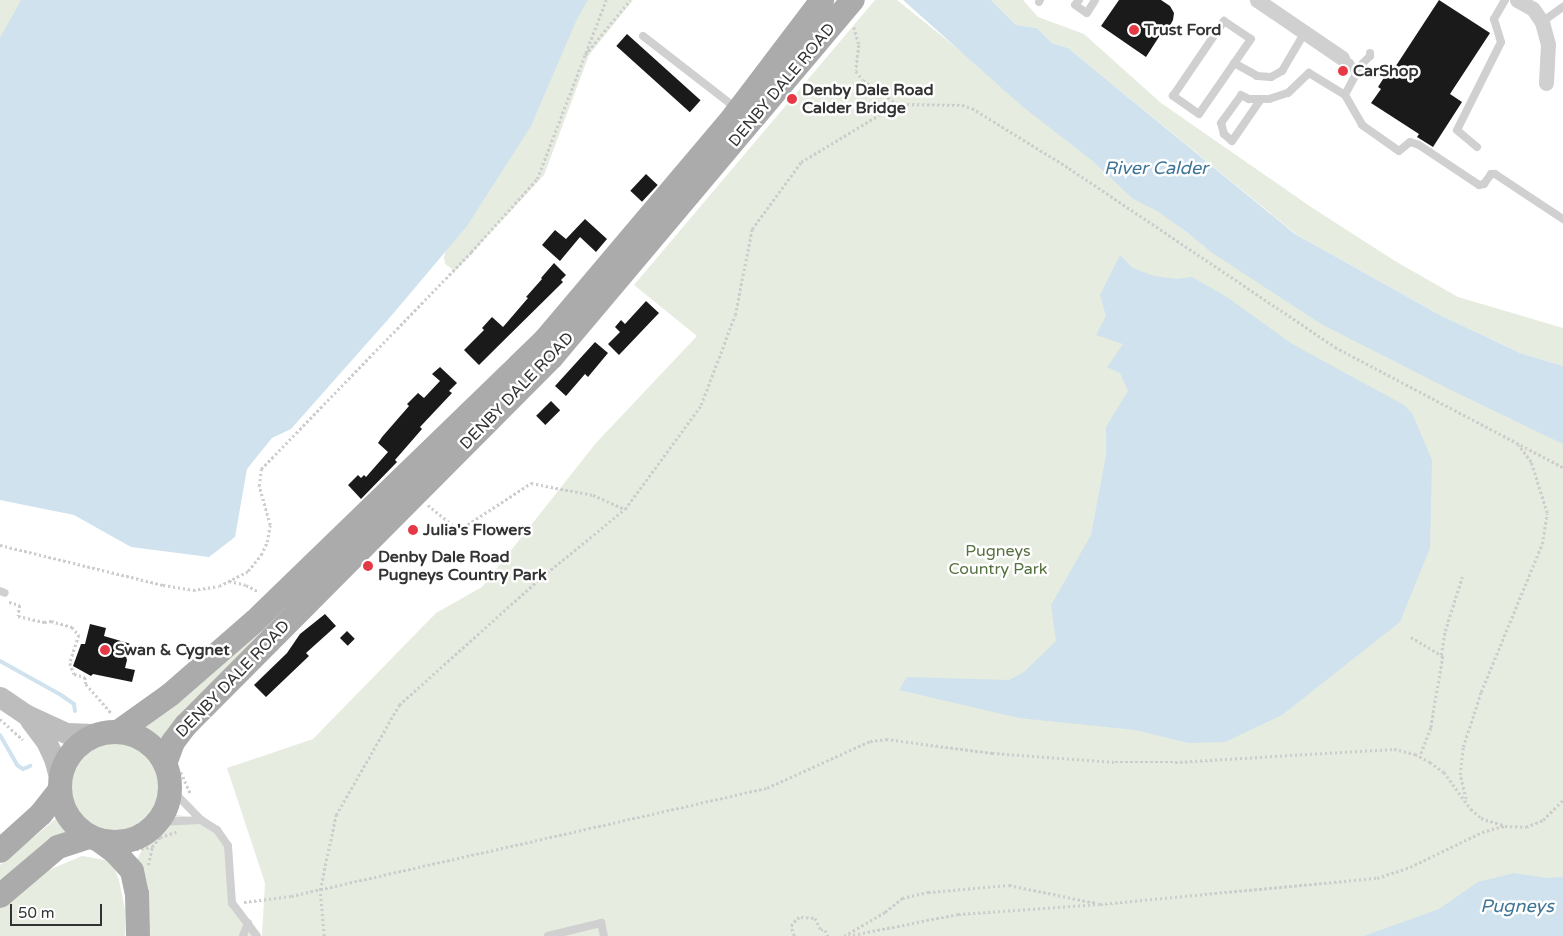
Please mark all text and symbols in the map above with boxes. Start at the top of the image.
street label: DENBY DALE ROAD [725,19,839,151]
place label: Trust Ford [1144,20,1221,40]
marker: Trust Ford [1128,24,1140,36]
place label: CarShop [1353,61,1419,81]
marker: CarShop [1337,65,1349,77]
place label: Denby Dale Road Calder Bridge [802,80,934,118]
marker: Denby Dale Road Calder Bridge [786,93,798,105]
water label: River Calder [1104,157,1208,179]
street label: DENBY DALE ROAD [456,328,578,454]
place label: Julia's Flowers [423,520,531,540]
marker: Julia's Flowers [407,524,419,536]
park label: Pugneys Country Park [948,541,1048,579]
place label: Denby Dale Road Pugneys Country Park [378,547,547,585]
marker: Denby Dale Road Pugneys Country Park [362,560,374,572]
street label: DENBY DALE ROAD [172,616,294,742]
place label: Swan & Cygnet [115,640,229,660]
marker: Swan & Cygnet [99,644,111,656]
scale bar [12,894,105,926]
water label: Pugneys [1480,895,1554,917]
text: 50 m [18,904,55,922]

